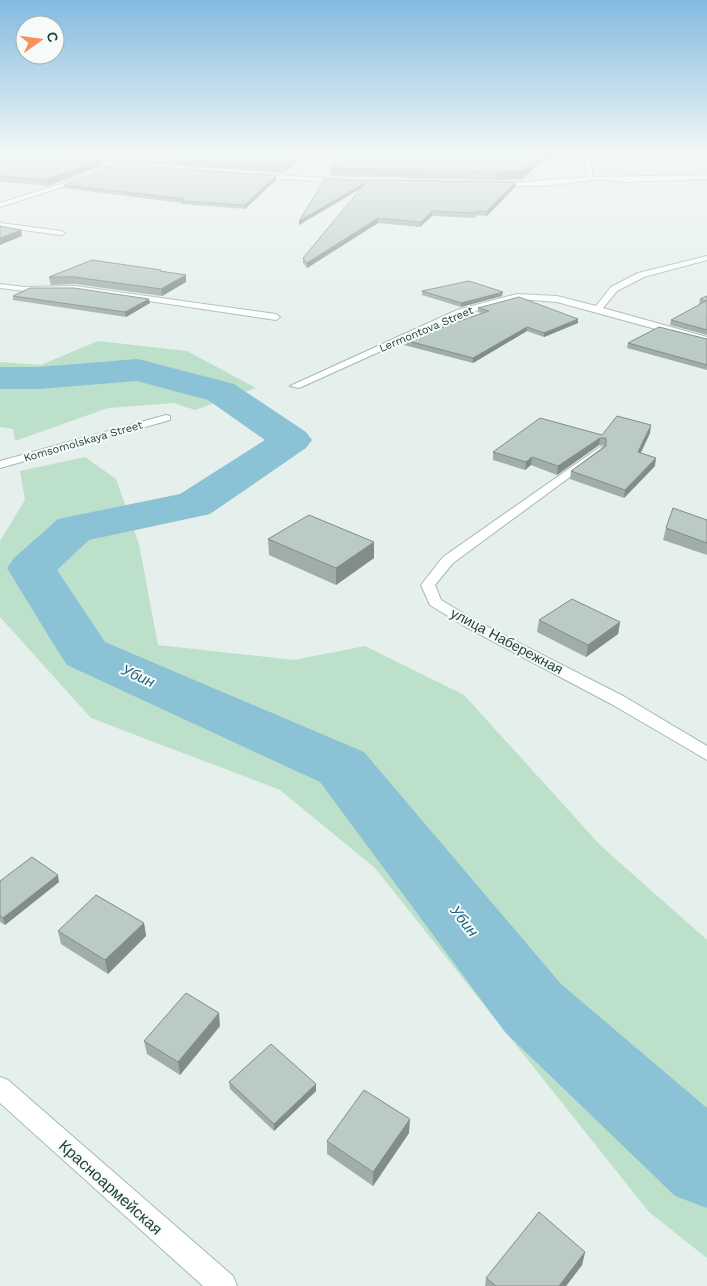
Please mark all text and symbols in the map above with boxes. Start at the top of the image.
north arrow [15,15,65,65]
text: С [44,30,62,44]
street label: Lermontova Street [377,304,475,355]
street label: Komsomolskaya Street [22,418,144,465]
street label: улица Набережная [448,605,566,677]
water label: Убин [118,660,157,691]
water label: Убин [446,901,482,940]
street label: Красноармейская [55,1136,166,1239]

